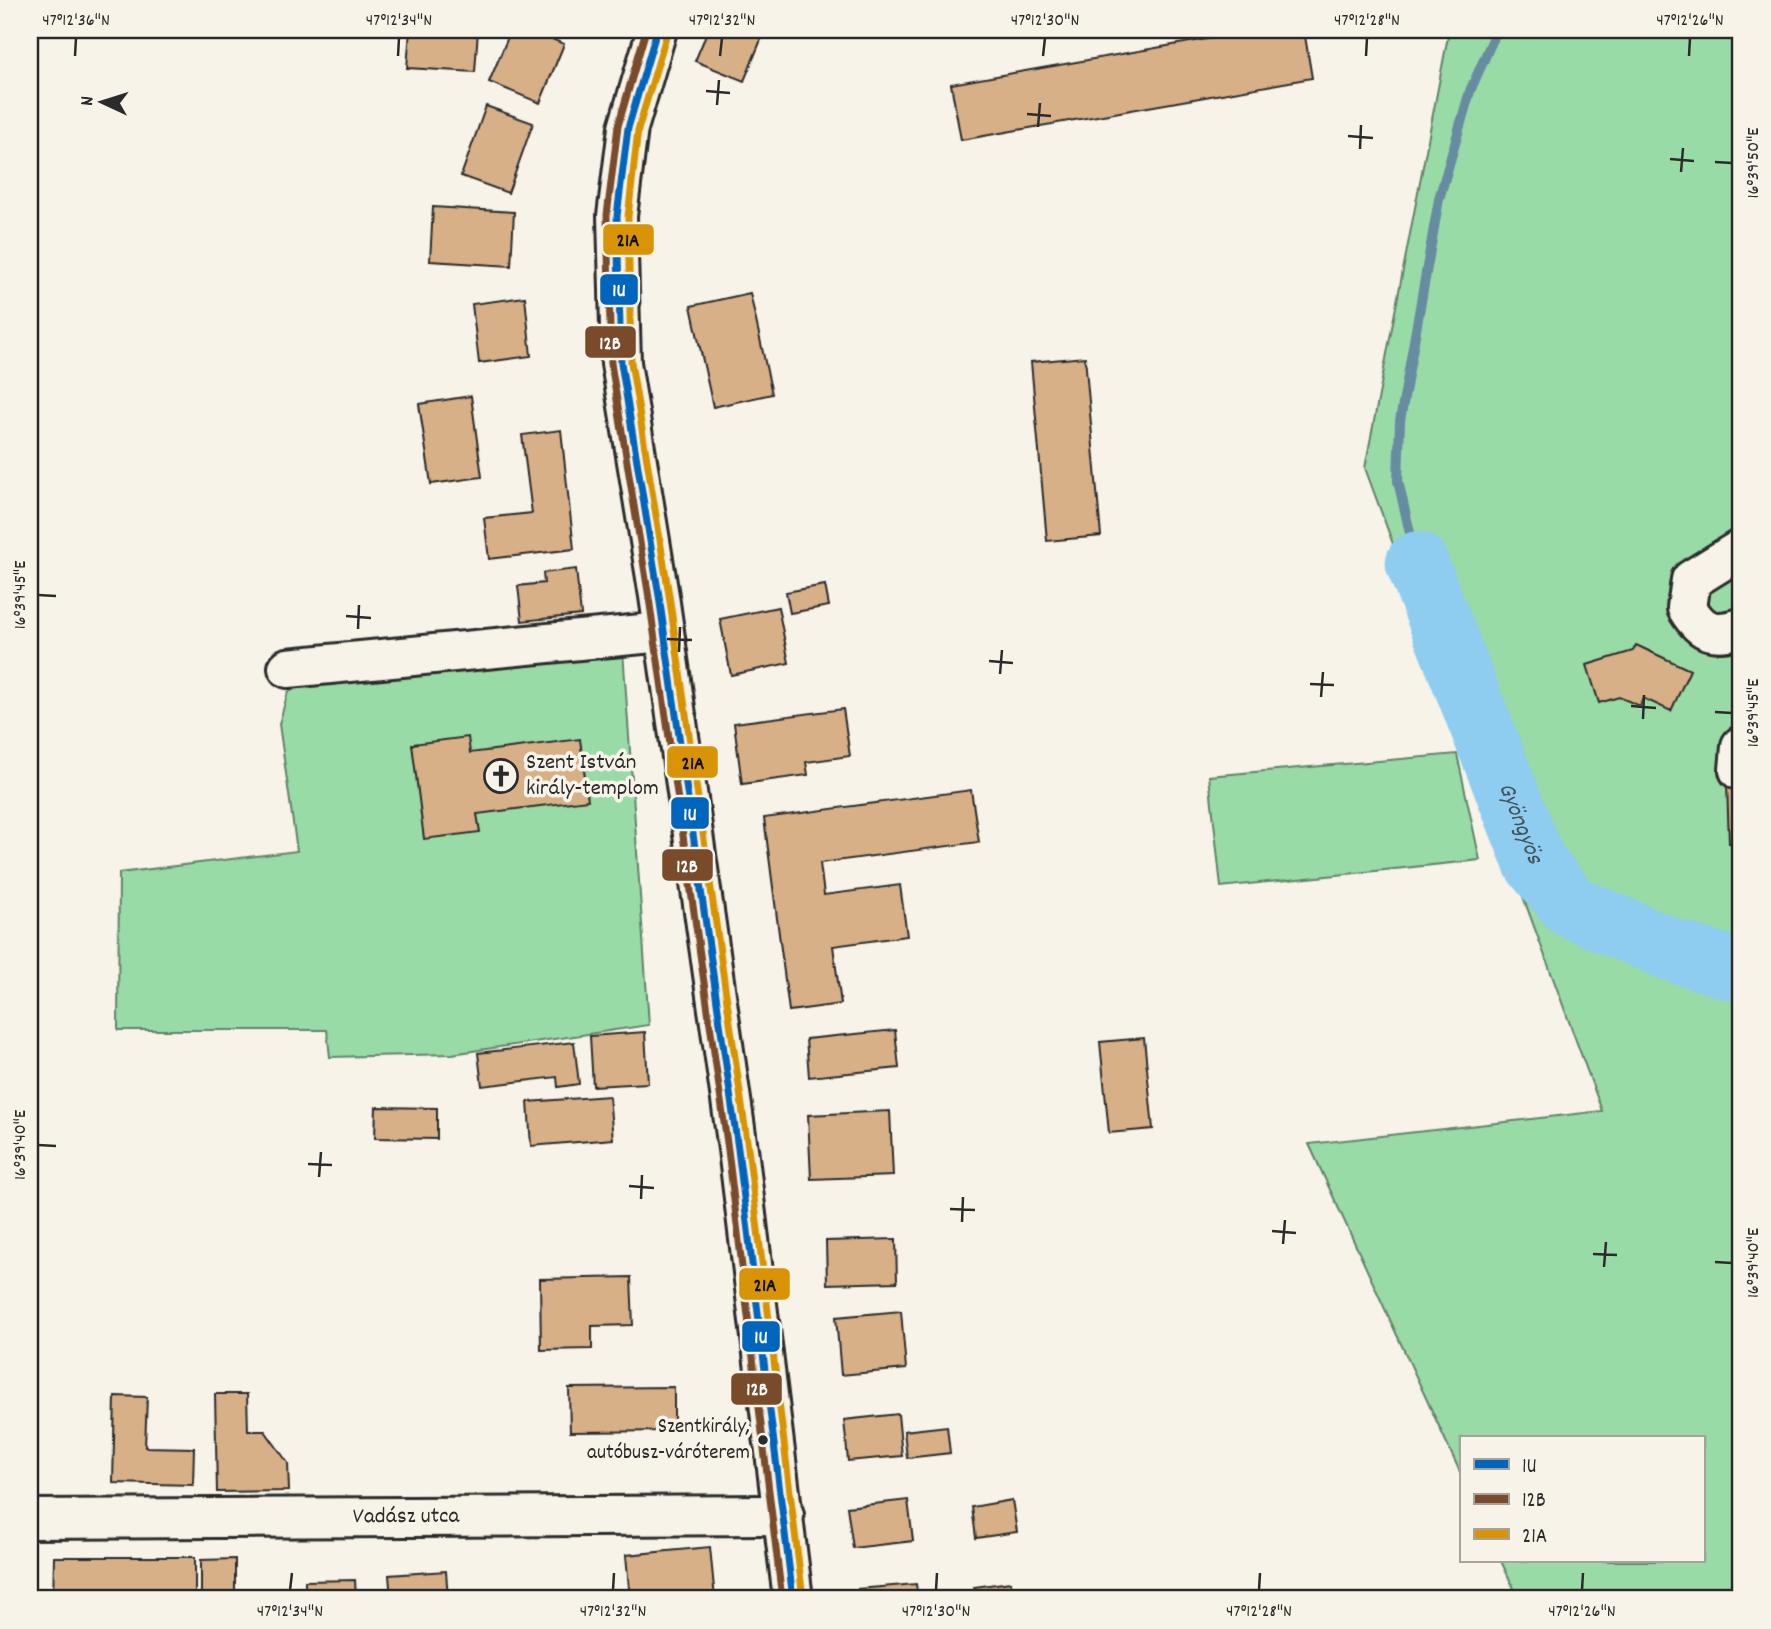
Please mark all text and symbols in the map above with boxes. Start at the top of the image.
text: 47°12'36"N [42,9,110,34]
text: 47°12'34"N [366,9,432,34]
text: 47°12'32"N [689,9,755,34]
text: 47°12'30"N [1011,9,1079,34]
text: 47°12'28"N [1334,9,1400,34]
text: 47°12'26"N [1656,9,1724,34]
north arrow [66,66,136,136]
text: N [75,95,102,107]
text: 16°39'50"E [1742,127,1767,199]
line badge: 21A [602,223,655,256]
text: 21A [617,229,639,256]
line badge: 1U [599,273,639,306]
text: 1U [612,279,626,306]
line badge: 12B [584,325,637,359]
text: 12B [599,332,621,359]
text: 16°39'45"E [9,561,34,629]
text: 16°39'45"E [1742,679,1767,747]
line badge: 21A [666,745,719,779]
place label: Szent István király-templom [526,747,659,806]
text: 21A [682,752,704,779]
church icon: Szent István király-templom [482,757,520,795]
water label: Gyöngyös [1488,778,1551,870]
line badge: 1U [670,796,710,830]
text: 1U [683,803,697,830]
line badge: 12B [661,848,714,882]
text: 12B [676,855,698,882]
text: 16°39'40"E [9,1110,34,1180]
text: 16°39'40"E [1742,1228,1767,1298]
line badge: 21A [738,1267,791,1301]
text: 21A [754,1274,776,1301]
line badge: 1U [741,1320,781,1353]
text: 1U [754,1326,768,1353]
line badge: 12B [730,1372,783,1406]
text: 12B [746,1378,768,1405]
place label: Szentkirály, autóbusz-váróterem [587,1413,750,1469]
marker: Szentkirály, autóbusz-váróterem [756,1433,770,1447]
legend [1460,1436,1704,1562]
text: 1U [1522,1453,1537,1483]
text: 12B [1522,1487,1546,1517]
street label: Vadász utca [353,1500,460,1534]
text: 21A [1522,1523,1547,1553]
text: 47°12'34"N [257,1600,323,1625]
text: 47°12'32"N [580,1600,646,1625]
text: 47°12'30"N [902,1600,970,1625]
text: 47°12'28"N [1226,1600,1292,1625]
text: 47°12'26"N [1548,1600,1616,1625]

